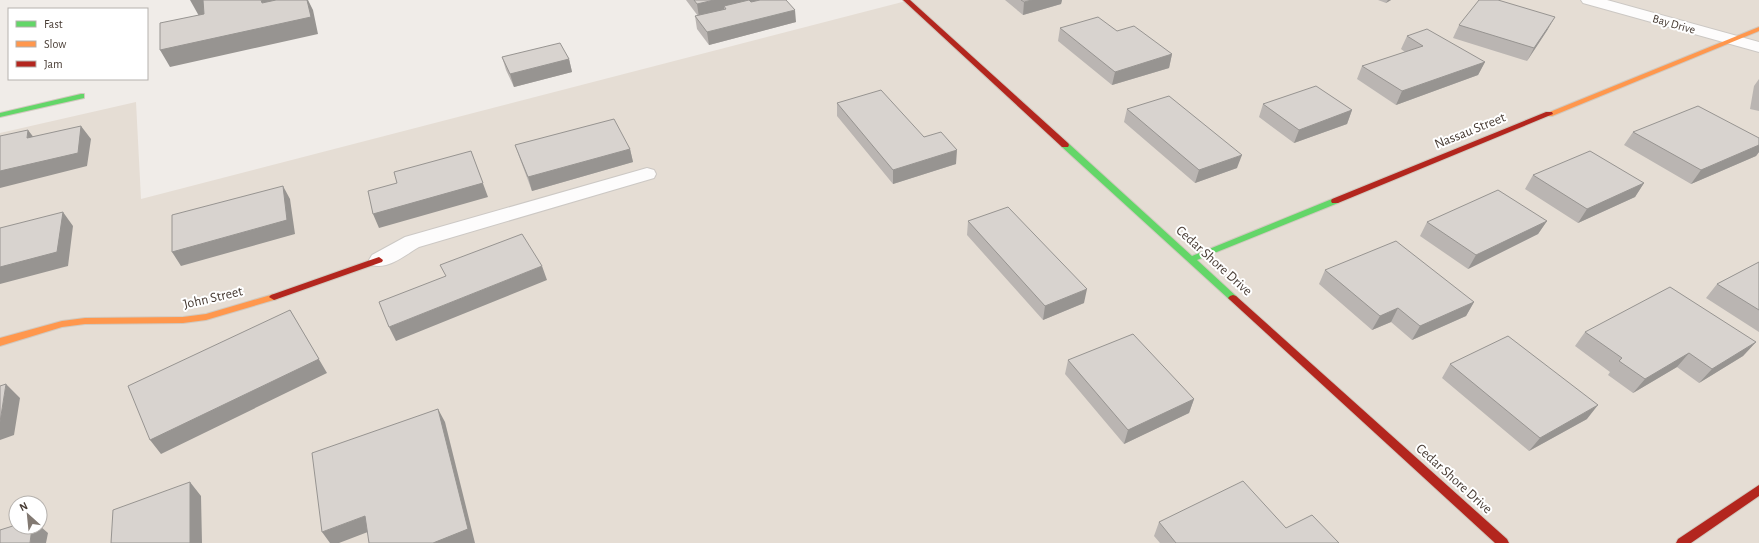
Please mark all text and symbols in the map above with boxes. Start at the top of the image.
legend [8,8,148,80]
street label: Bay Drive [1651,12,1697,37]
text: Fast [44,18,63,30]
text: Slow [44,38,66,50]
text: Jam [44,58,63,70]
street label: Nassau Street [1433,110,1508,152]
street label: Cedar Shore Drive [1173,223,1255,299]
street label: John Street [182,284,245,312]
street label: Cedar Shore Drive [1413,441,1495,517]
north arrow [8,495,48,535]
text: N [18,500,30,513]

